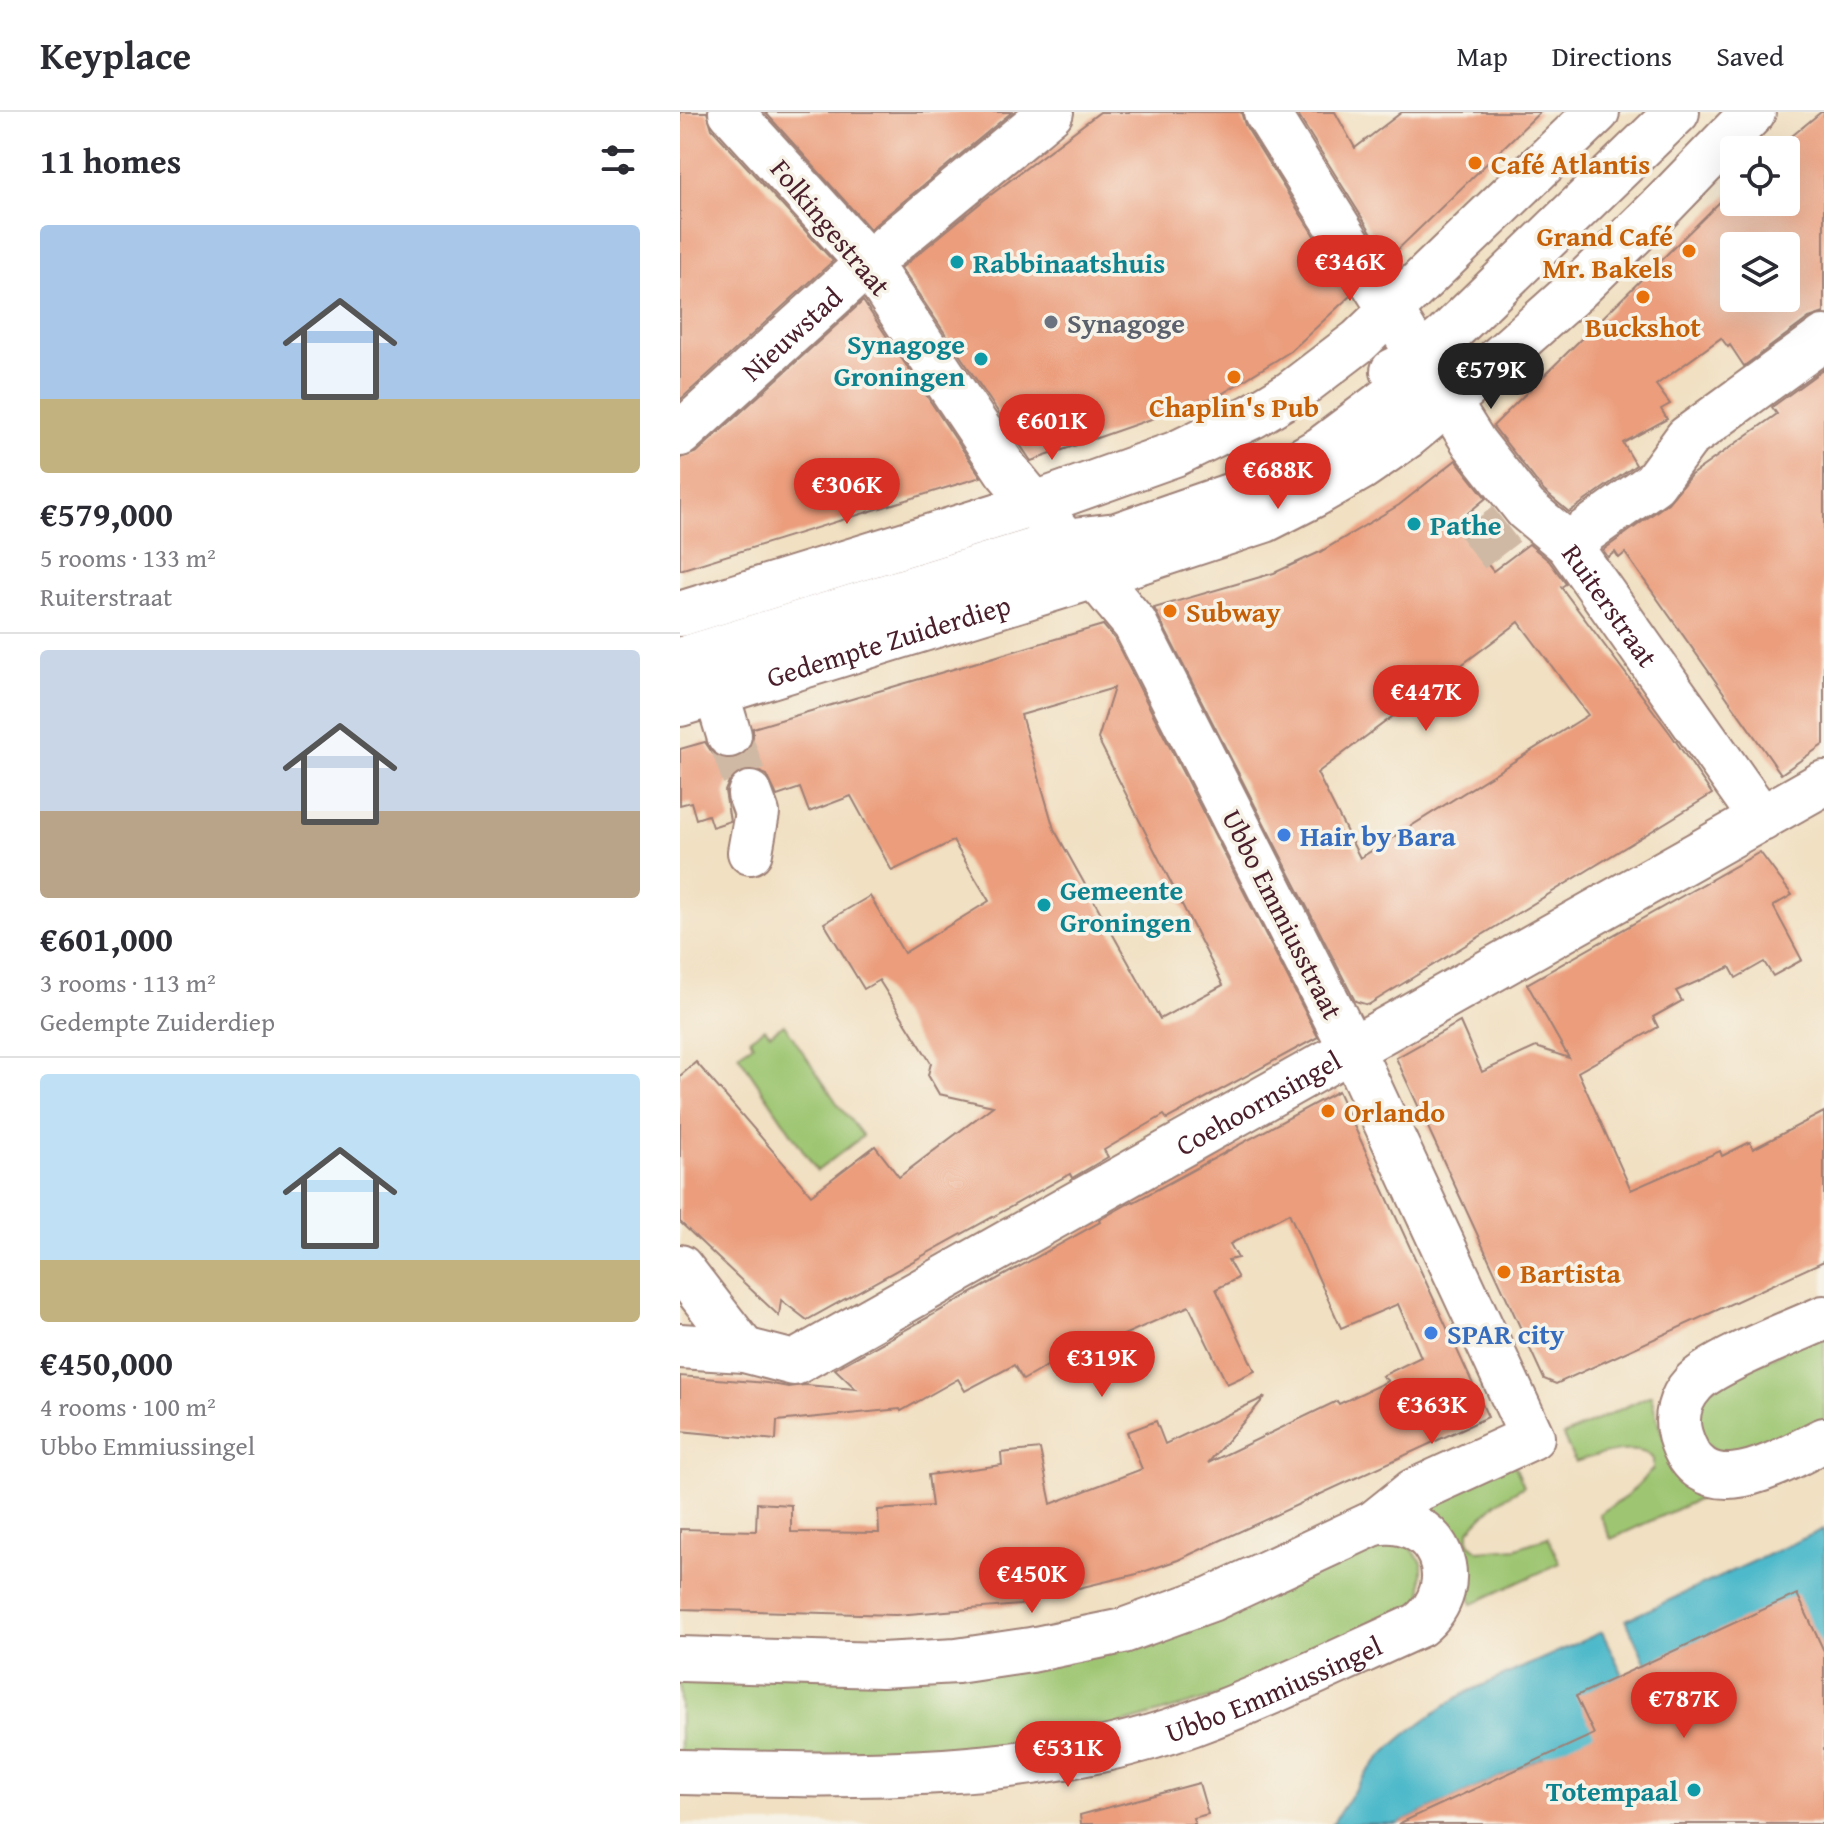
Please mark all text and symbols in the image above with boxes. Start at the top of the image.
text: Keyplace [40,27,191,83]
text: Map [1456,35,1508,76]
text: Directions [1552,35,1672,76]
text: Saved [1716,35,1784,76]
text: 11 homes [40,136,181,185]
map controls [1720,136,1800,312]
button: locate [1720,136,1800,216]
icon: filters [596,138,640,182]
place label: Café Atlantis [1491,143,1650,184]
street label: Folkingestraat [761,149,901,305]
marker: Café Atlantis [1466,154,1484,172]
place label: Grand Café Mr. Bakels [1537,215,1673,288]
button: layers [1720,232,1800,312]
pin: €346K [1294,235,1406,303]
text: €346K [1315,241,1385,280]
place label: Rabbinaatshuis [973,242,1165,283]
marker: Grand Café Mr. Bakels [1680,242,1698,260]
marker: Rabbinaatshuis [948,253,966,271]
street label: Nieuwstad [731,276,851,390]
icon: home [268,277,412,421]
marker: Buckshot [1634,288,1652,306]
place label: Synagoge [1067,302,1185,343]
place label: Buckshot [1585,306,1701,347]
marker: Synagoge [1042,313,1060,331]
place label: Synagoge Groningen [834,323,965,396]
pin: €579K [1435,343,1547,411]
text: €579K [1456,349,1526,388]
marker: Synagoge Groningen [972,350,990,368]
marker: Chaplin's Pub [1225,368,1243,386]
place label: Chaplin's Pub [1149,386,1319,427]
pin: €601K [996,394,1108,462]
text: €601K [1017,400,1087,439]
pin: €688K [1222,443,1334,511]
text: €688K [1243,449,1313,488]
pin: €306K [791,458,903,526]
text: €306K [812,464,882,503]
text: €579,000 [40,489,173,538]
place label: Pathe [1430,504,1502,545]
marker: Pathe [1405,515,1423,533]
street label: Ruiterstraat [1553,535,1669,675]
text: 5 rooms · 133 m² [40,538,216,577]
text: Ruiterstraat [40,577,172,616]
street label: Gedempte Zuiderdiep [761,583,1015,697]
place label: Subway [1186,591,1281,632]
marker: Subway [1161,602,1179,620]
pin: €447K [1370,665,1482,733]
text: €447K [1391,671,1461,710]
icon: home [268,702,412,846]
street label: Ubbo Emmiusstraat [1212,802,1354,1026]
place label: Hair by Bara [1300,815,1457,856]
marker: Hair by Bara [1275,826,1293,844]
place label: Gemeente Groningen [1060,869,1192,942]
marker: Gemeente Groningen [1035,896,1053,914]
text: €601,000 [40,914,173,963]
text: 3 rooms · 113 m² [40,963,216,1002]
text: Gedempte Zuiderdiep [40,1002,275,1041]
street label: Coehoornsingel [1168,1039,1348,1165]
place label: Orlando [1344,1091,1445,1132]
marker: Orlando [1319,1102,1337,1120]
icon: home [268,1126,412,1270]
place label: Bartista [1520,1252,1621,1293]
marker: Bartista [1495,1263,1513,1281]
place label: SPAR city [1447,1313,1565,1354]
marker: SPAR city [1422,1324,1440,1342]
pin: €319K [1046,1331,1158,1399]
text: €319K [1067,1337,1137,1376]
text: €450,000 [40,1338,173,1387]
pin: €363K [1376,1378,1488,1446]
text: €363K [1397,1384,1467,1423]
text: 4 rooms · 100 m² [40,1387,216,1426]
text: Ubbo Emmiussingel [40,1426,255,1465]
pin: €450K [976,1547,1088,1615]
text: €450K [997,1553,1067,1592]
street label: Ubbo Emmiussingel [1160,1624,1388,1752]
pin: €787K [1628,1672,1740,1740]
text: €787K [1649,1678,1719,1717]
pin: €531K [1012,1721,1124,1789]
text: €531K [1033,1727,1103,1766]
place label: Totempaal [1546,1770,1678,1811]
marker: Totempaal [1685,1781,1703,1799]

